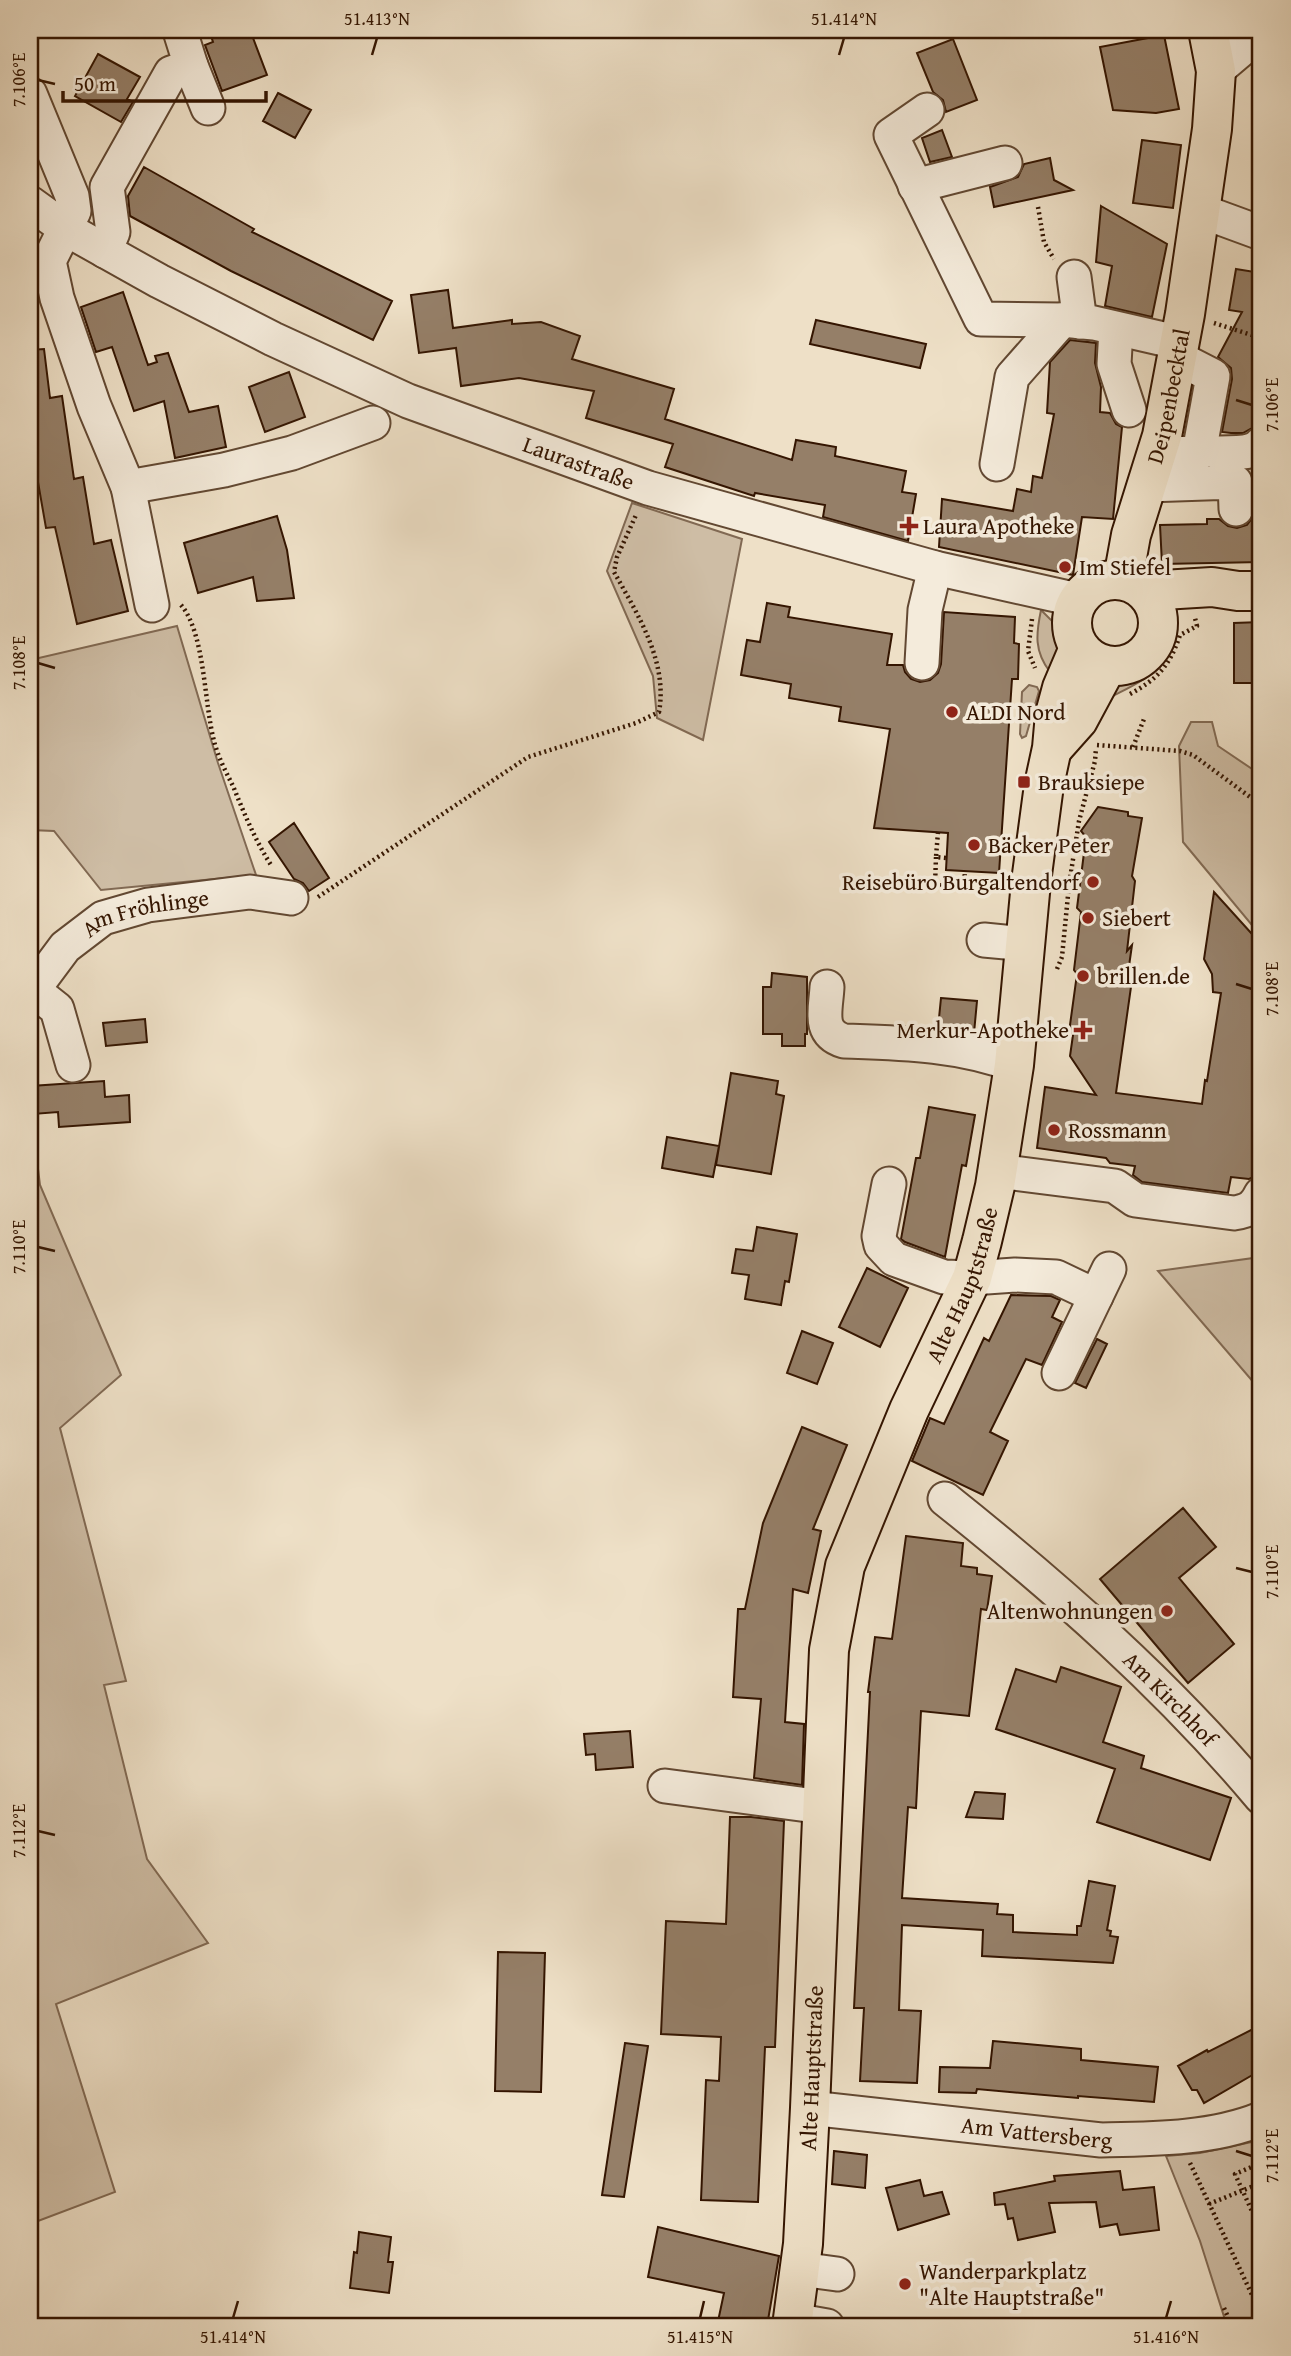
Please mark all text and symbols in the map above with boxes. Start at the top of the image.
text: 51.413°N [344,5,410,32]
text: 51.414°N [811,5,877,32]
text: 7.106°E [5,53,32,107]
scale bar [63,60,266,104]
text: 50 m [74,68,116,99]
street label: Deipenbecktal [1137,326,1198,468]
text: 7.106°E [1258,378,1285,432]
street label: Laurastraße [519,427,639,498]
place label: Laura Apotheke [923,509,1075,542]
marker: Laura Apotheke [901,518,917,534]
place label: Im Stiefel [1079,550,1171,583]
marker: Im Stiefel [1057,559,1073,575]
text: 7.108°E [5,636,32,690]
place label: ALDI Nord [966,695,1066,728]
marker: ALDI Nord [944,704,960,720]
place label: Brauksiepe [1038,765,1145,798]
marker: Brauksiepe [1016,774,1032,790]
place label: Bäcker Peter [988,828,1110,861]
marker: Bäcker Peter [966,837,982,853]
place label: Reisebüro Burgaltendorf [842,865,1082,898]
marker: Reisebüro Burgaltendorf [1085,874,1101,890]
street label: Am Fröhlinge [74,880,211,945]
place label: Siebert [1102,901,1171,934]
marker: Siebert [1080,910,1096,926]
place label: brillen.de [1097,959,1190,992]
text: 7.108°E [1258,962,1285,1016]
marker: brillen.de [1075,968,1091,984]
place label: Merkur-Apotheke [896,1013,1069,1046]
marker: Merkur-Apotheke [1075,1022,1091,1038]
place label: Rossmann [1068,1113,1167,1146]
marker: Rossmann [1046,1122,1062,1138]
street label: Alte Hauptstraße [917,1203,1006,1368]
text: 7.110°E [5,1220,32,1274]
text: 7.110°E [1258,1545,1285,1599]
place label: Altenwohnungen [987,1594,1153,1627]
marker: Altenwohnungen [1159,1603,1175,1619]
street label: Am Kirchhof [1116,1643,1227,1755]
text: 7.112°E [5,1804,32,1858]
street label: Alte Hauptstraße [791,1985,831,2151]
street label: Am Vattersberg [959,2108,1113,2156]
text: 7.112°E [1258,2129,1285,2183]
place label: Wanderparkplatz "Alte Hauptstraße" [919,2254,1104,2313]
marker: Wanderparkplatz "Alte Hauptstraße" [897,2276,913,2292]
text: 51.414°N [200,2323,266,2350]
text: 51.415°N [667,2323,733,2350]
text: 51.416°N [1133,2323,1199,2350]

